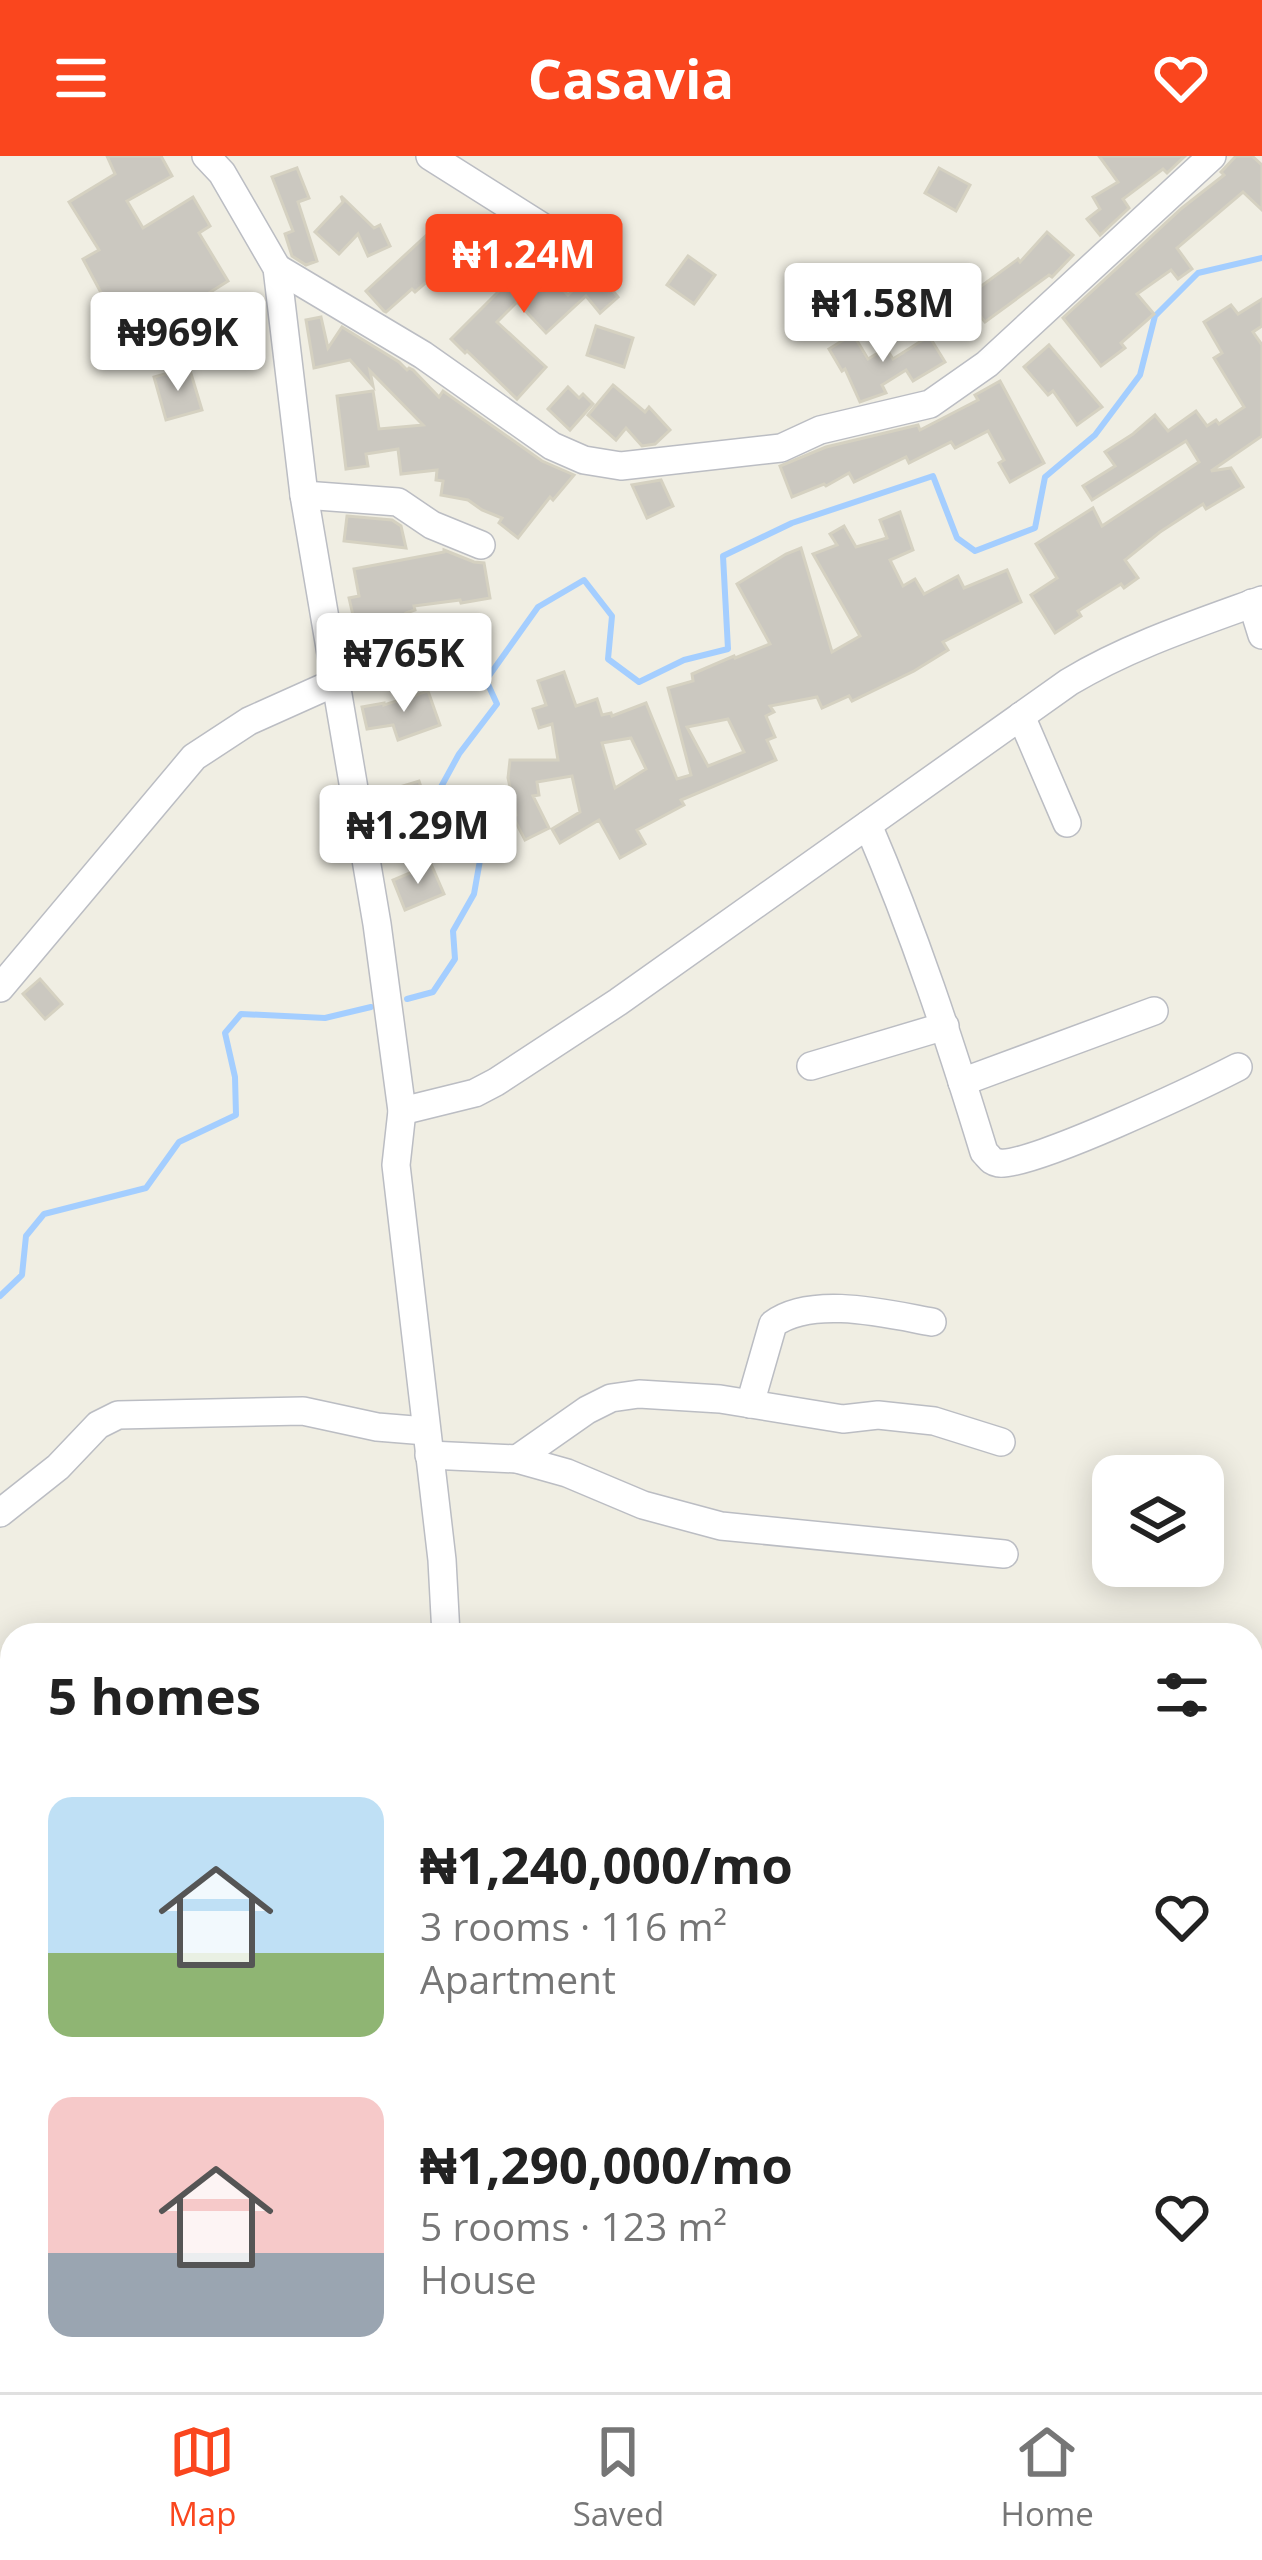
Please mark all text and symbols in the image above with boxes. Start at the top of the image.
text: Casavia [528,41,734,115]
icon: menu [48,45,114,111]
icon: heart [1148,45,1214,111]
pin: ₦1.24M [426,214,622,316]
text: ₦1.24M [453,226,595,279]
pin: ₦1.58M [785,263,981,365]
text: ₦1.58M [812,275,954,328]
pin: ₦969K [94,292,262,394]
text: ₦969K [118,304,238,357]
pin: ₦765K [320,613,488,715]
text: ₦765K [344,625,464,678]
pin: ₦1.29M [320,785,516,887]
text: ₦1.29M [347,797,489,850]
map controls [1092,1455,1224,1587]
button: layers [1092,1455,1224,1587]
text: 5 homes [48,1660,261,1730]
icon: filters [1149,1662,1215,1728]
text: ₦1,240,000/mo [420,1829,793,1899]
icon: home [144,1845,288,1989]
icon: heart [1149,1884,1215,1950]
text: 3 rooms · 116 m² [420,1899,727,1952]
text: Apartment [420,1952,616,2005]
text: ₦1,290,000/mo [420,2129,793,2199]
icon: home [144,2145,288,2289]
icon: heart [1149,2184,1215,2250]
text: 5 rooms · 123 m² [420,2199,727,2252]
text: House [420,2252,537,2305]
tab: Map [168,2419,236,2536]
tab: Saved [573,2419,664,2536]
tab: Home [1001,2419,1094,2536]

